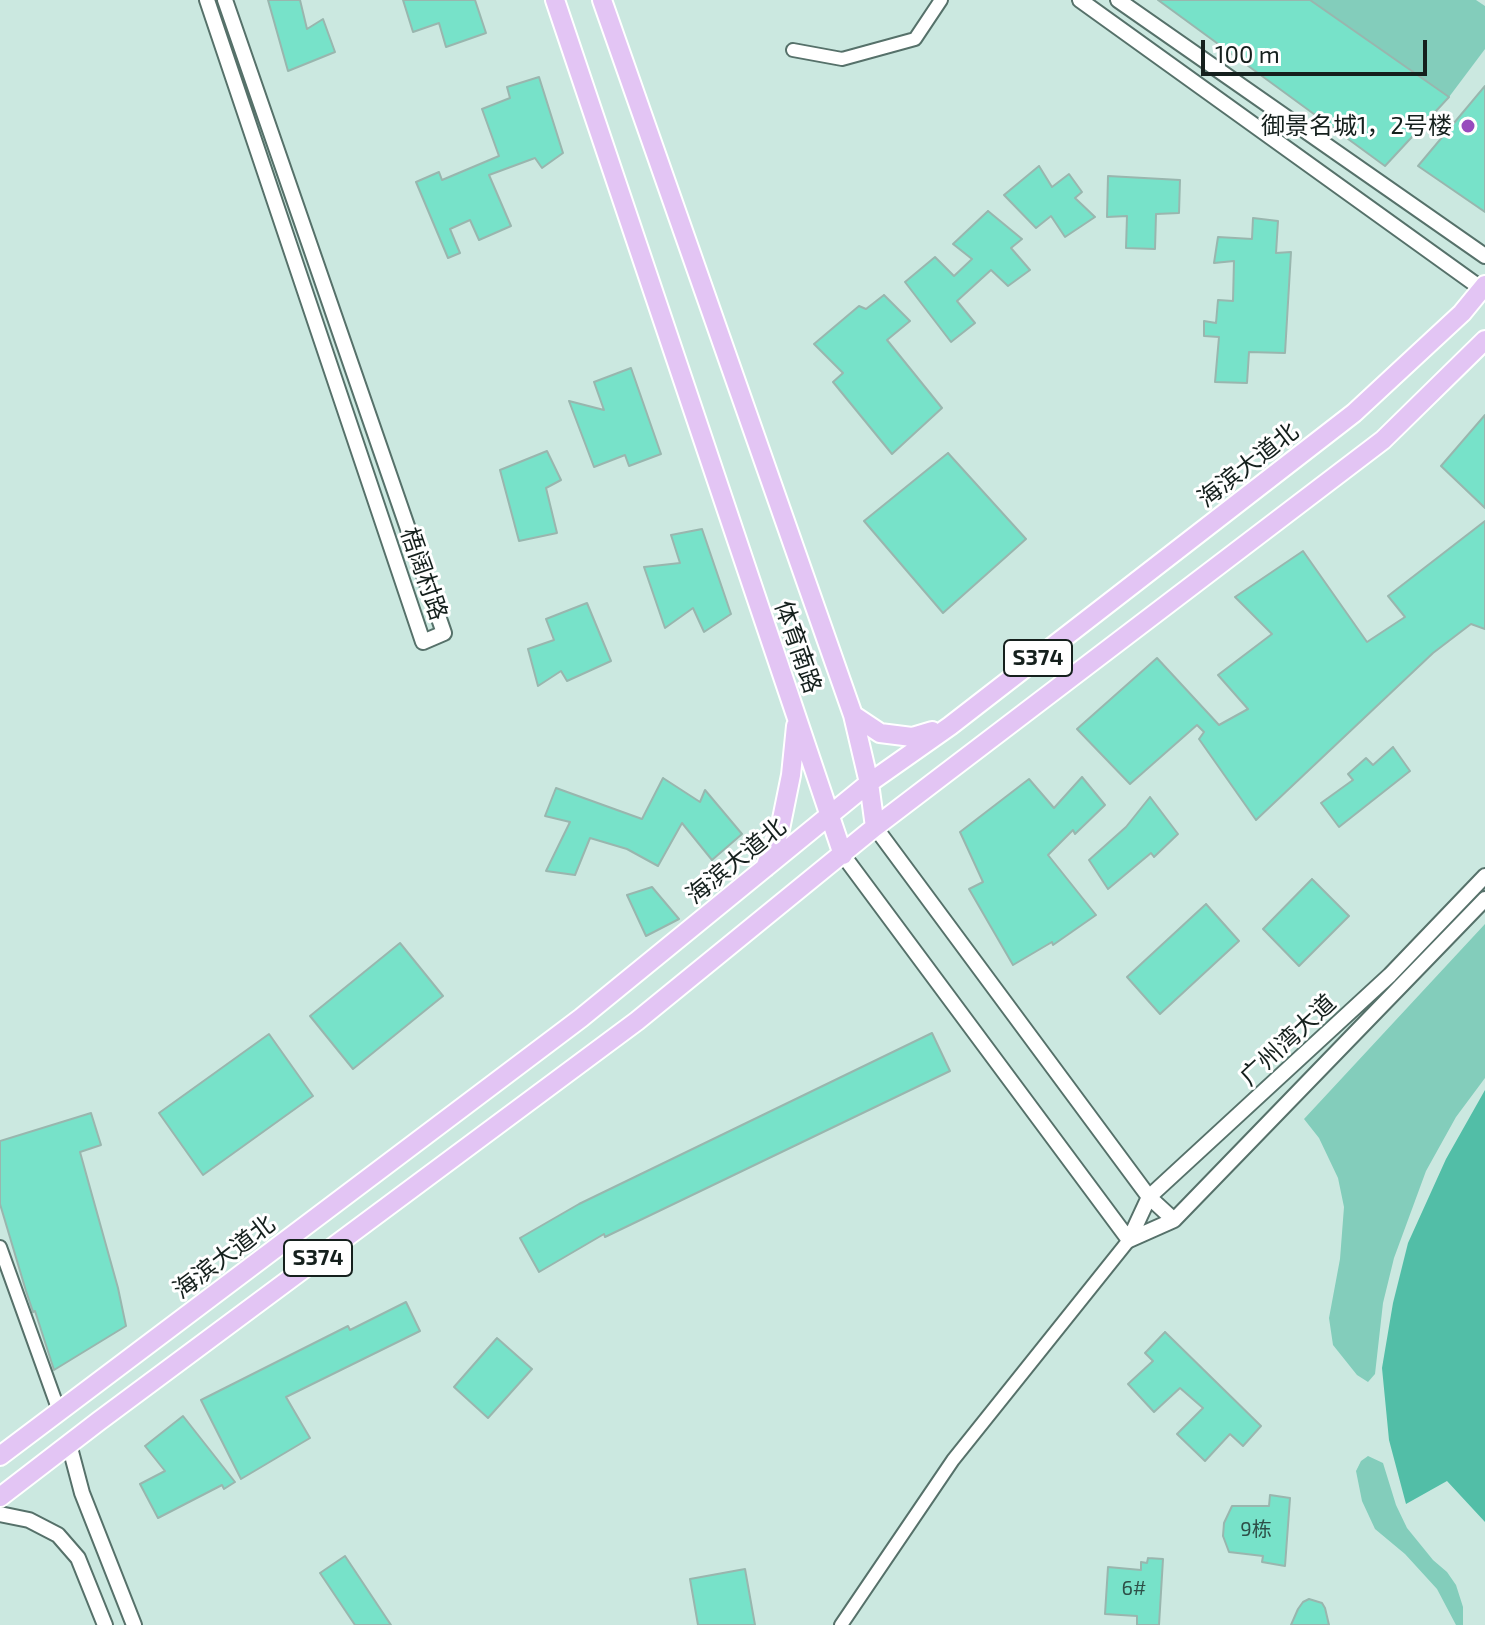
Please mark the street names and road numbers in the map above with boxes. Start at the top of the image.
street label: 海滨大道北 [1192,417,1304,513]
street label: 梧阔村路 [395,524,453,624]
street label: 体育南路 [769,597,827,697]
road number: S374 [1004,640,1072,676]
street label: 海滨大道北 [680,812,792,910]
street label: 广州湾大道 [1234,989,1342,1091]
street label: 海滨大道北 [167,1209,281,1305]
road number: S374 [284,1240,352,1276]

